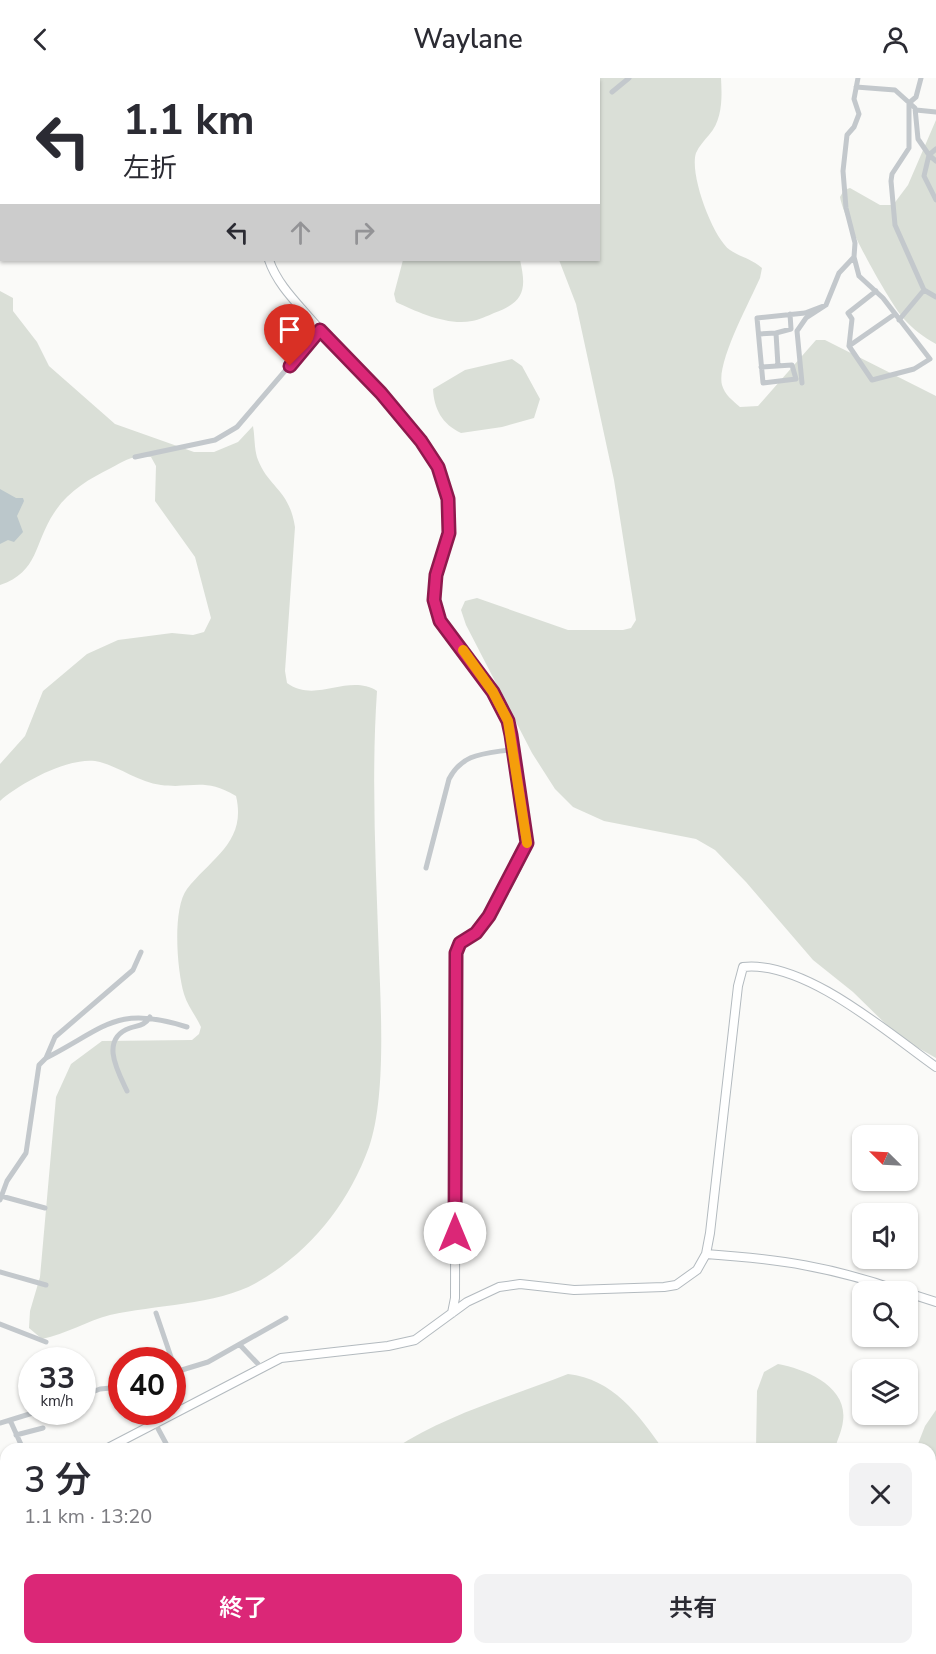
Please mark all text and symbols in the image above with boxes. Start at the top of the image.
text: Waylane [413,21,523,58]
icon: back [24,23,57,56]
icon: person [879,23,912,56]
text: 1.1 km [123,92,255,149]
icon: left [24,102,102,180]
text: 左折 [123,150,177,187]
icon: left [221,216,254,249]
icon: ahead [284,216,317,249]
icon: right [347,216,380,249]
pin [264,304,315,366]
icon: arrive [273,313,306,346]
north arrow [852,1125,918,1191]
map controls [852,1125,918,1425]
position arrow [423,1201,487,1265]
button: sound [852,1203,918,1269]
button: search [852,1281,918,1347]
speed limit sign: 40 [108,1347,186,1425]
text: 33 [39,1358,75,1399]
button: layers [852,1359,918,1425]
text: km/h [40,1391,74,1411]
text: 3 分 [24,1456,91,1505]
button: close [849,1463,912,1526]
text: 1.1 km · 13:20 [24,1503,152,1530]
button: 終了 [24,1574,462,1643]
button: 共有 [474,1574,912,1643]

